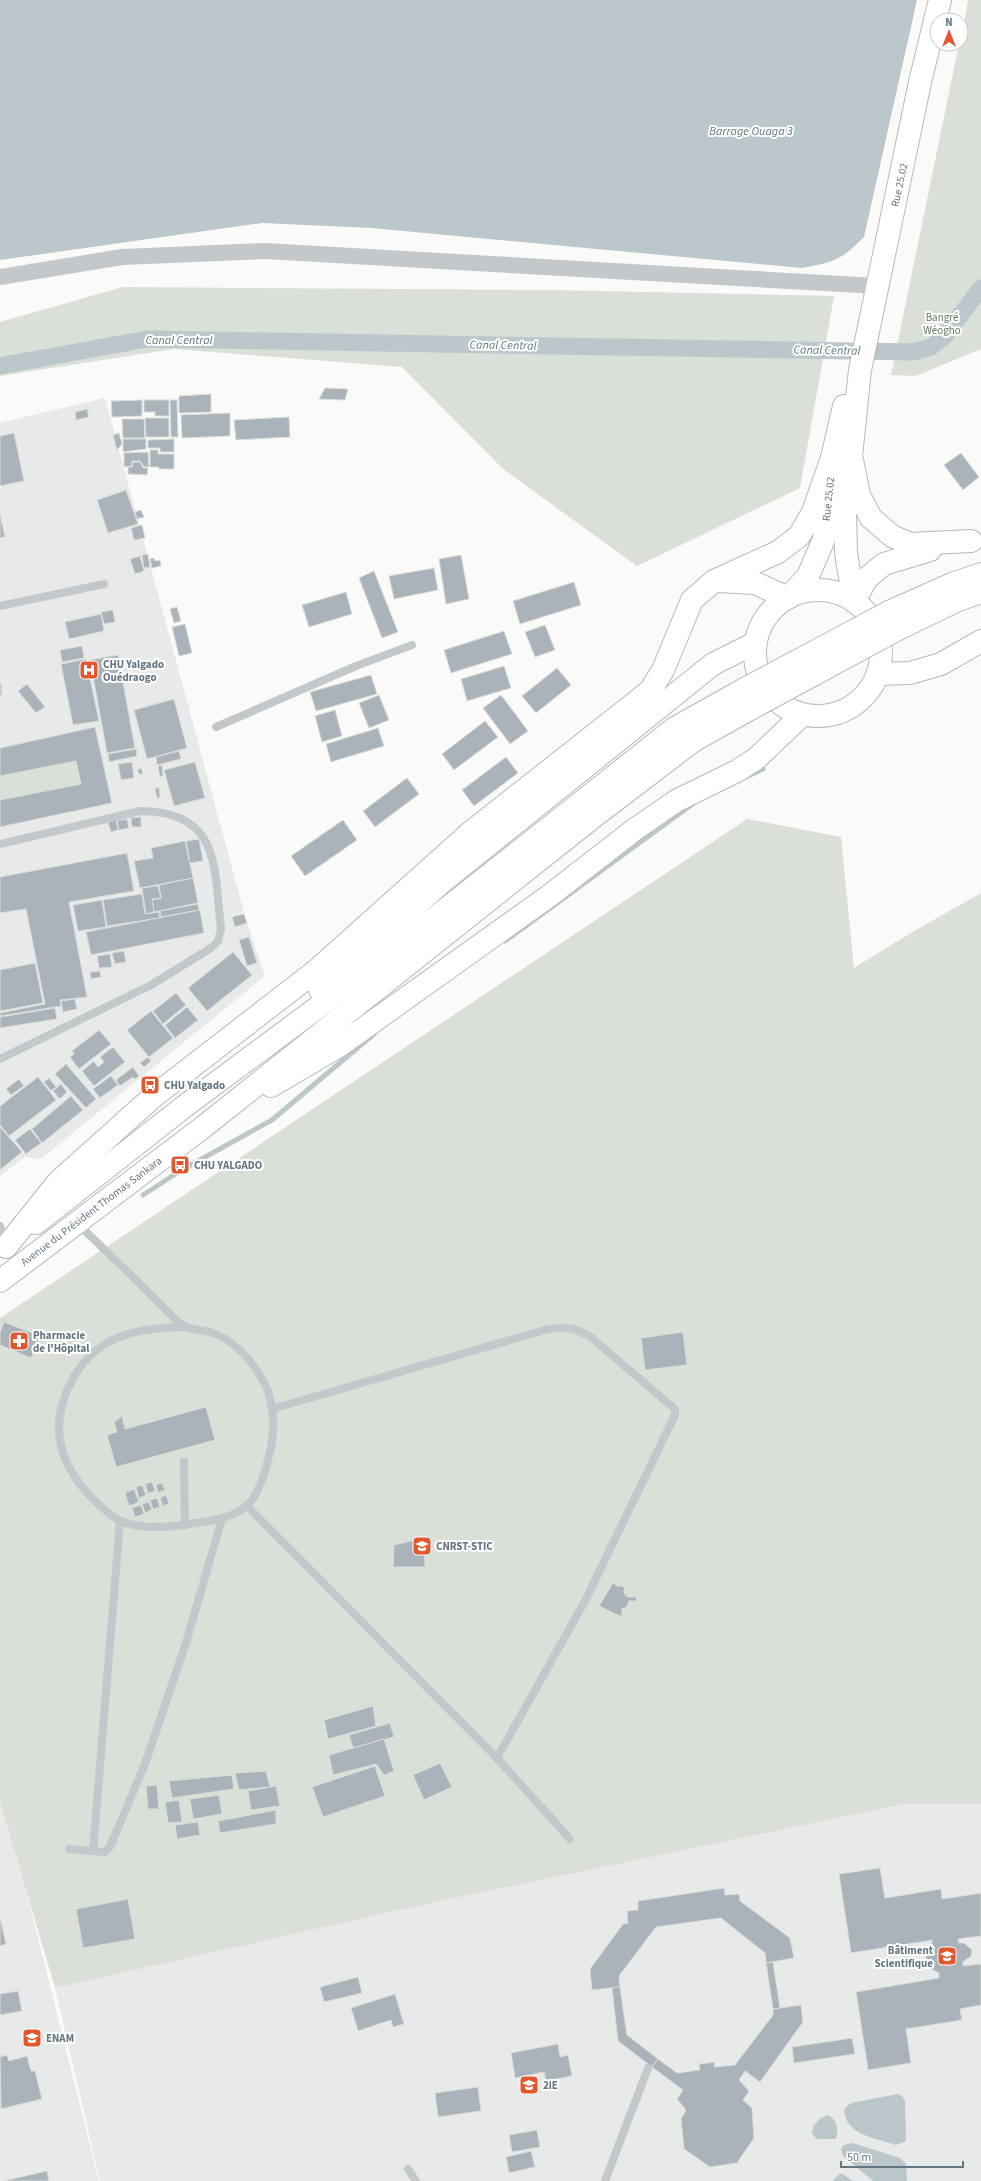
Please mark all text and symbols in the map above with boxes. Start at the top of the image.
north arrow [929,12,969,52]
text: N [945,15,953,30]
water label: Barrage Ouaga 3 [709,123,793,140]
street label: Rue 25.02 [888,162,911,208]
park label: Bangré Wéogho [923,310,961,338]
water label: Canal Central [145,332,213,349]
water label: Canal Central [469,336,537,355]
water label: Canal Central [793,341,861,360]
street label: Rue 25.02 [819,476,838,522]
place label: CHU Yalgado Ouédraogo [103,657,164,685]
hospital icon: CHU Yalgado Ouédraogo [78,659,100,681]
bus stop icon: CHU Yalgado [139,1074,161,1096]
place label: CHU Yalgado [164,1078,225,1093]
street label: Avenue du Président Thomas Sankara [18,1153,165,1270]
bus stop icon: CHU YALGADO [169,1154,191,1176]
place label: CHU YALGADO [194,1158,263,1173]
place label: Pharmacie de l'Hôpital [33,1328,90,1356]
pharmacy icon: Pharmacie de l'Hôpital [8,1330,30,1352]
school or university icon: CNRST-STIC [411,1535,433,1557]
place label: CNRST-STIC [436,1539,493,1554]
place label: Bâtiment Scientifique [874,1943,934,1971]
school or university icon: Bâtiment Scientifique [936,1945,958,1967]
school or university icon: ENAM [21,2027,43,2049]
place label: ENAM [46,2031,74,2046]
school or university icon: 2iE [518,2074,540,2096]
place label: 2iE [543,2078,558,2093]
scale bar [841,2143,963,2169]
text: 50 m [847,2149,871,2166]

